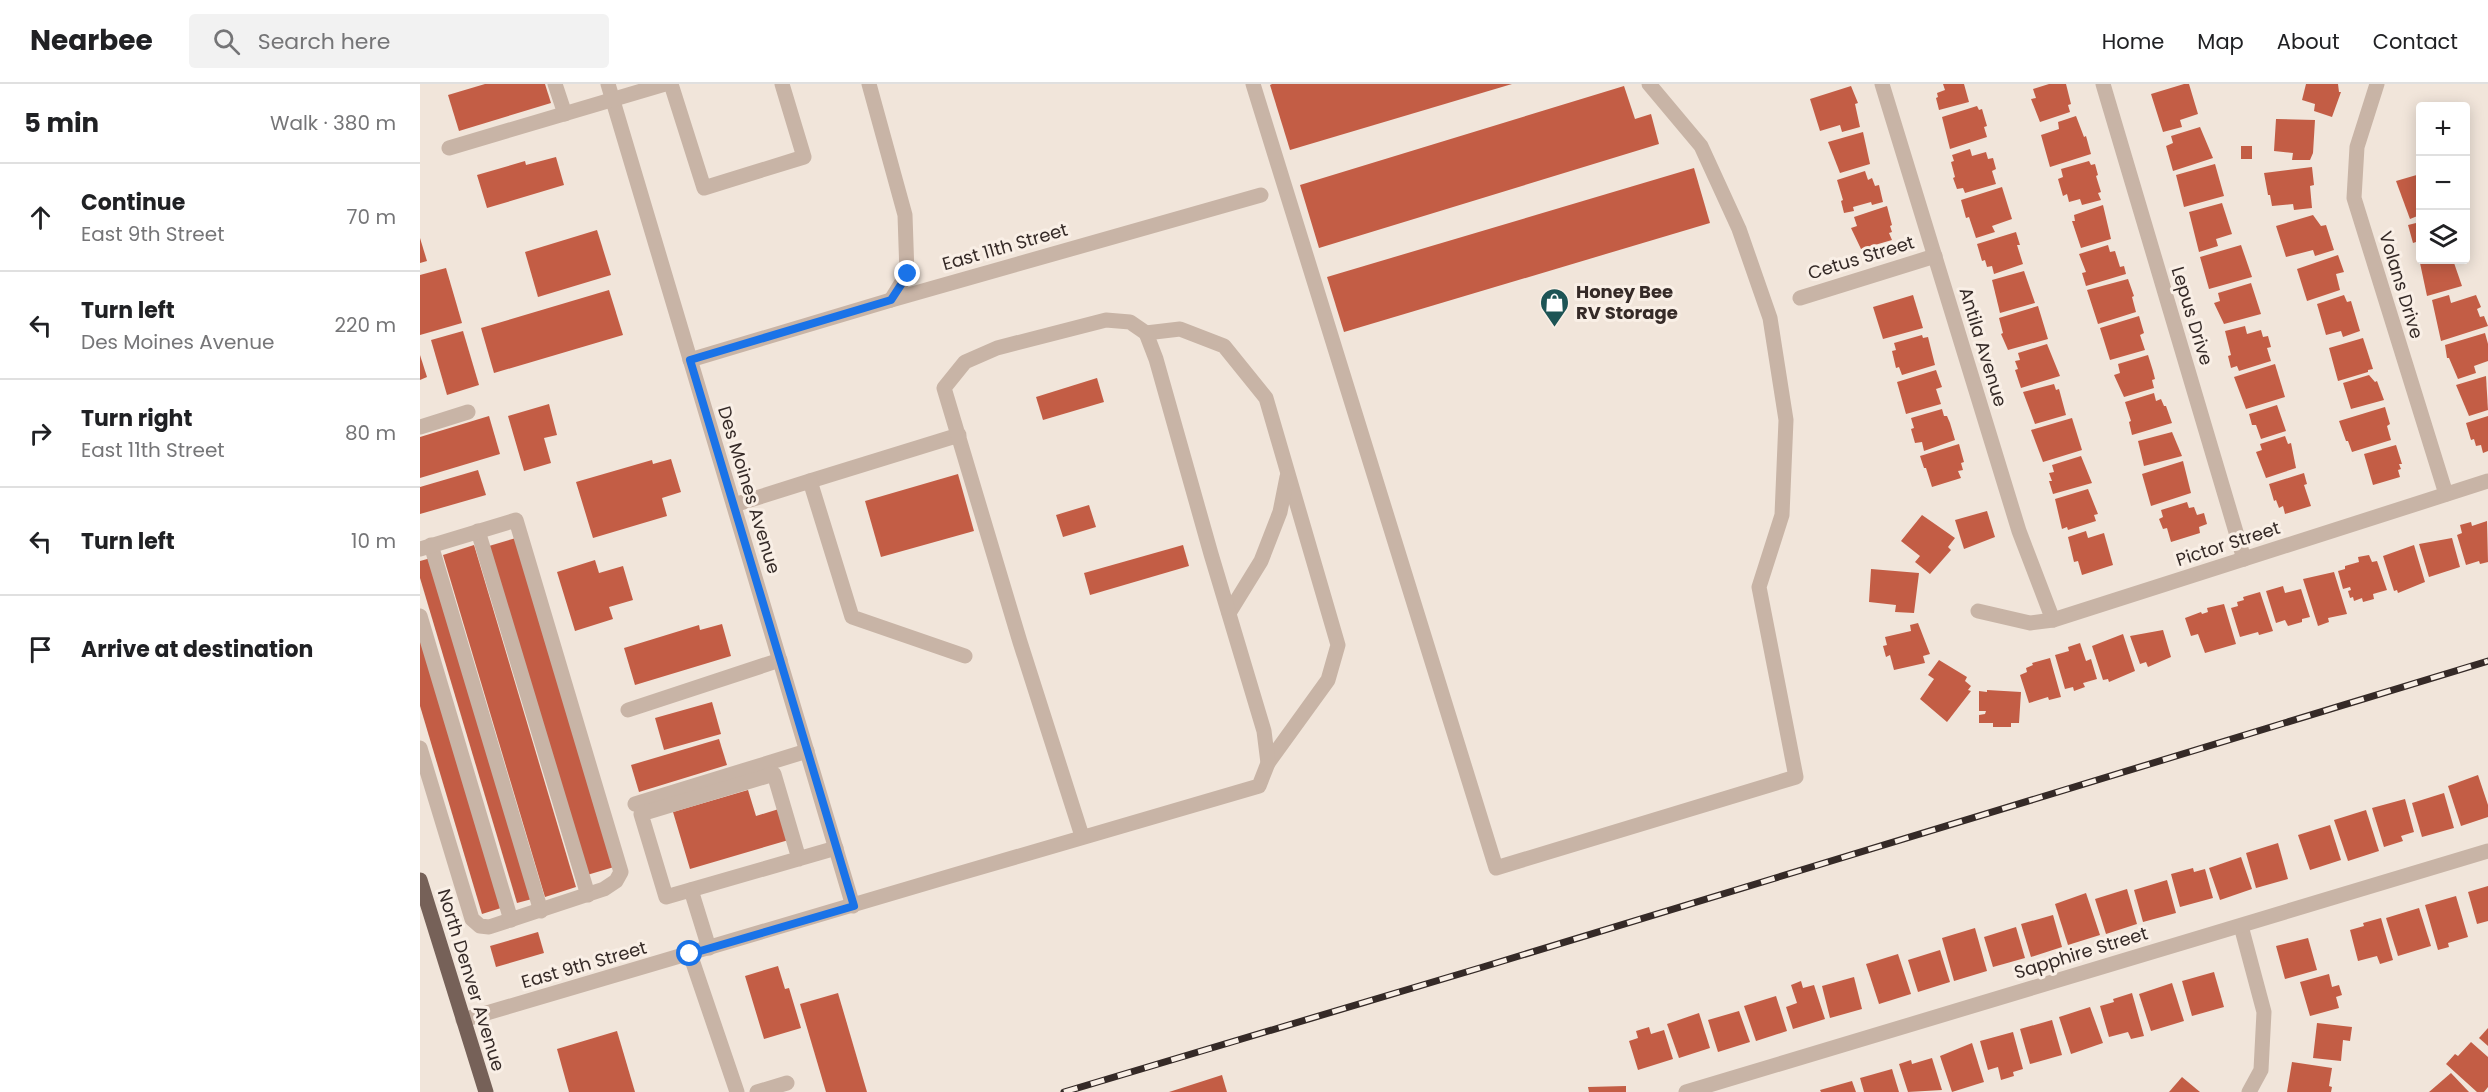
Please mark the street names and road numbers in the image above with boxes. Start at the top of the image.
street label: East 11th Street [939,217,1070,276]
street label: Volans Drive [2373,228,2430,342]
street label: Cetus Street [1805,229,1917,286]
street label: Lepus Drive [2166,263,2219,368]
street label: Antila Avenue [1953,284,2014,410]
street label: Des Moines Avenue [712,403,787,577]
street label: Pictor Street [2173,515,2283,572]
street label: North Denver Avenue [432,886,511,1074]
street label: Sapphire Street [2011,920,2151,985]
street label: East 9th Street [518,935,649,994]

